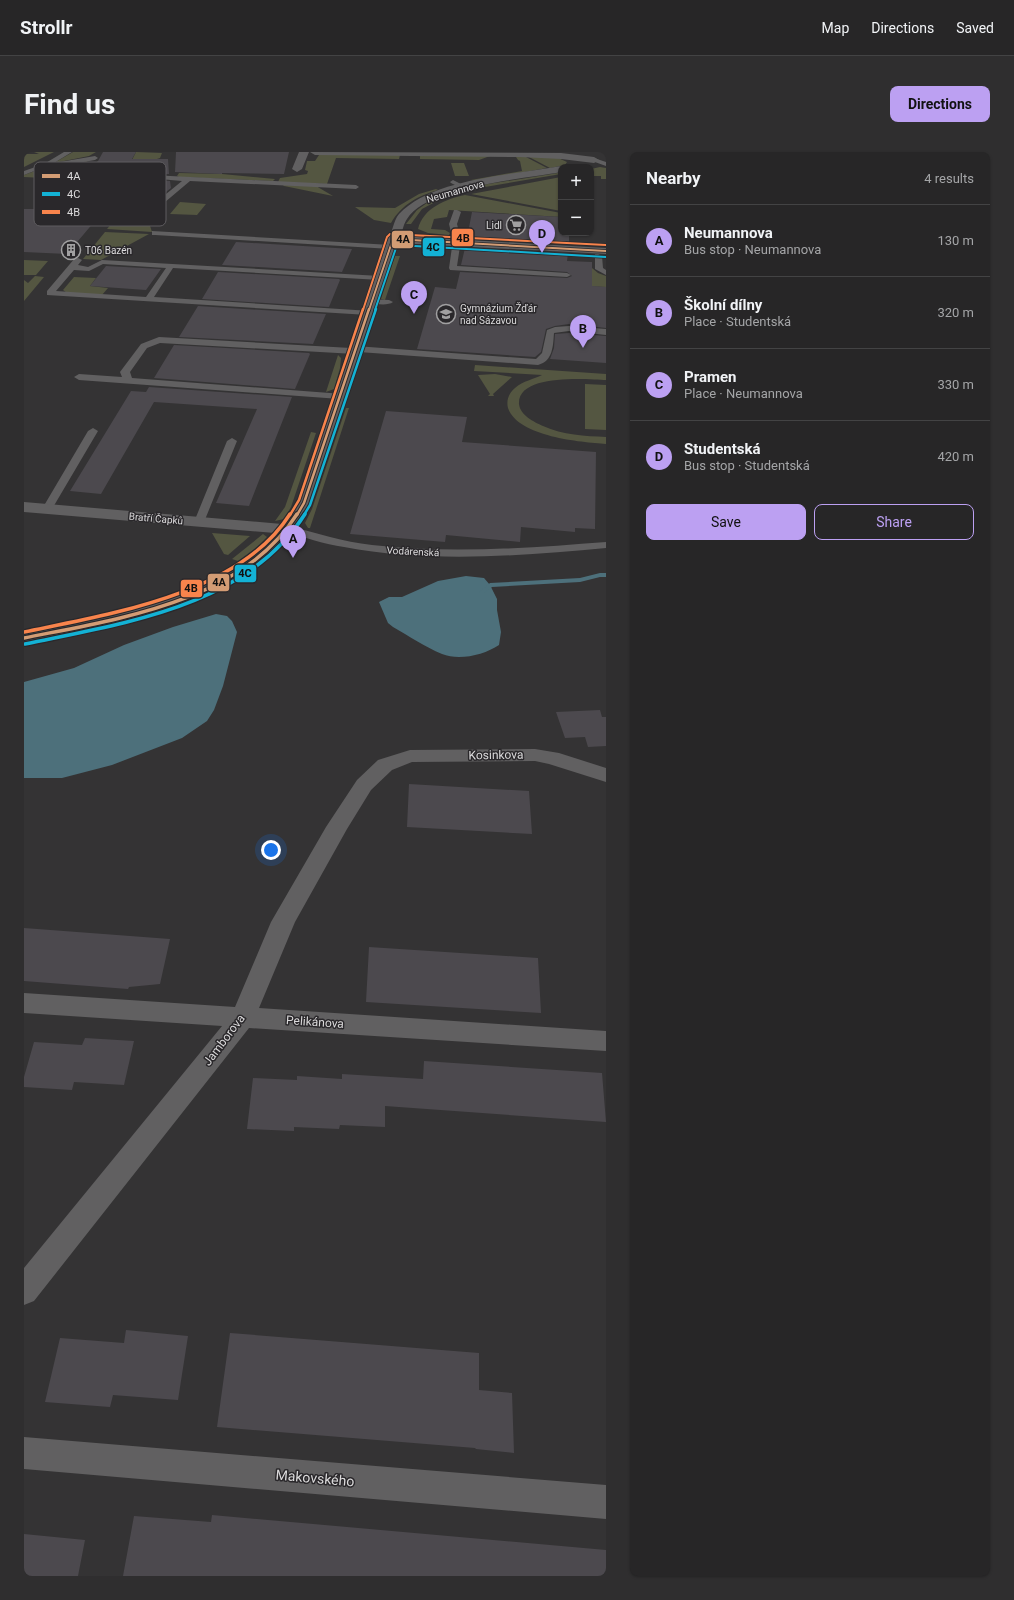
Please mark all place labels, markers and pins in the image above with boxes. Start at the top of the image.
supermarket icon: Lidl [505,214,527,236]
place label: Lidl [486,220,502,231]
pin: D [529,220,555,253]
building icon: T06 Bazén [60,239,82,261]
place label: T06 Bazén [85,245,132,256]
pin: C [401,281,427,314]
place label: Gymnázium Žďár nad Sázavou [460,302,537,326]
school or university icon: Gymnázium Žďár nad Sázavou [435,303,457,325]
pin: B [570,315,596,348]
pin: A [280,525,306,558]

